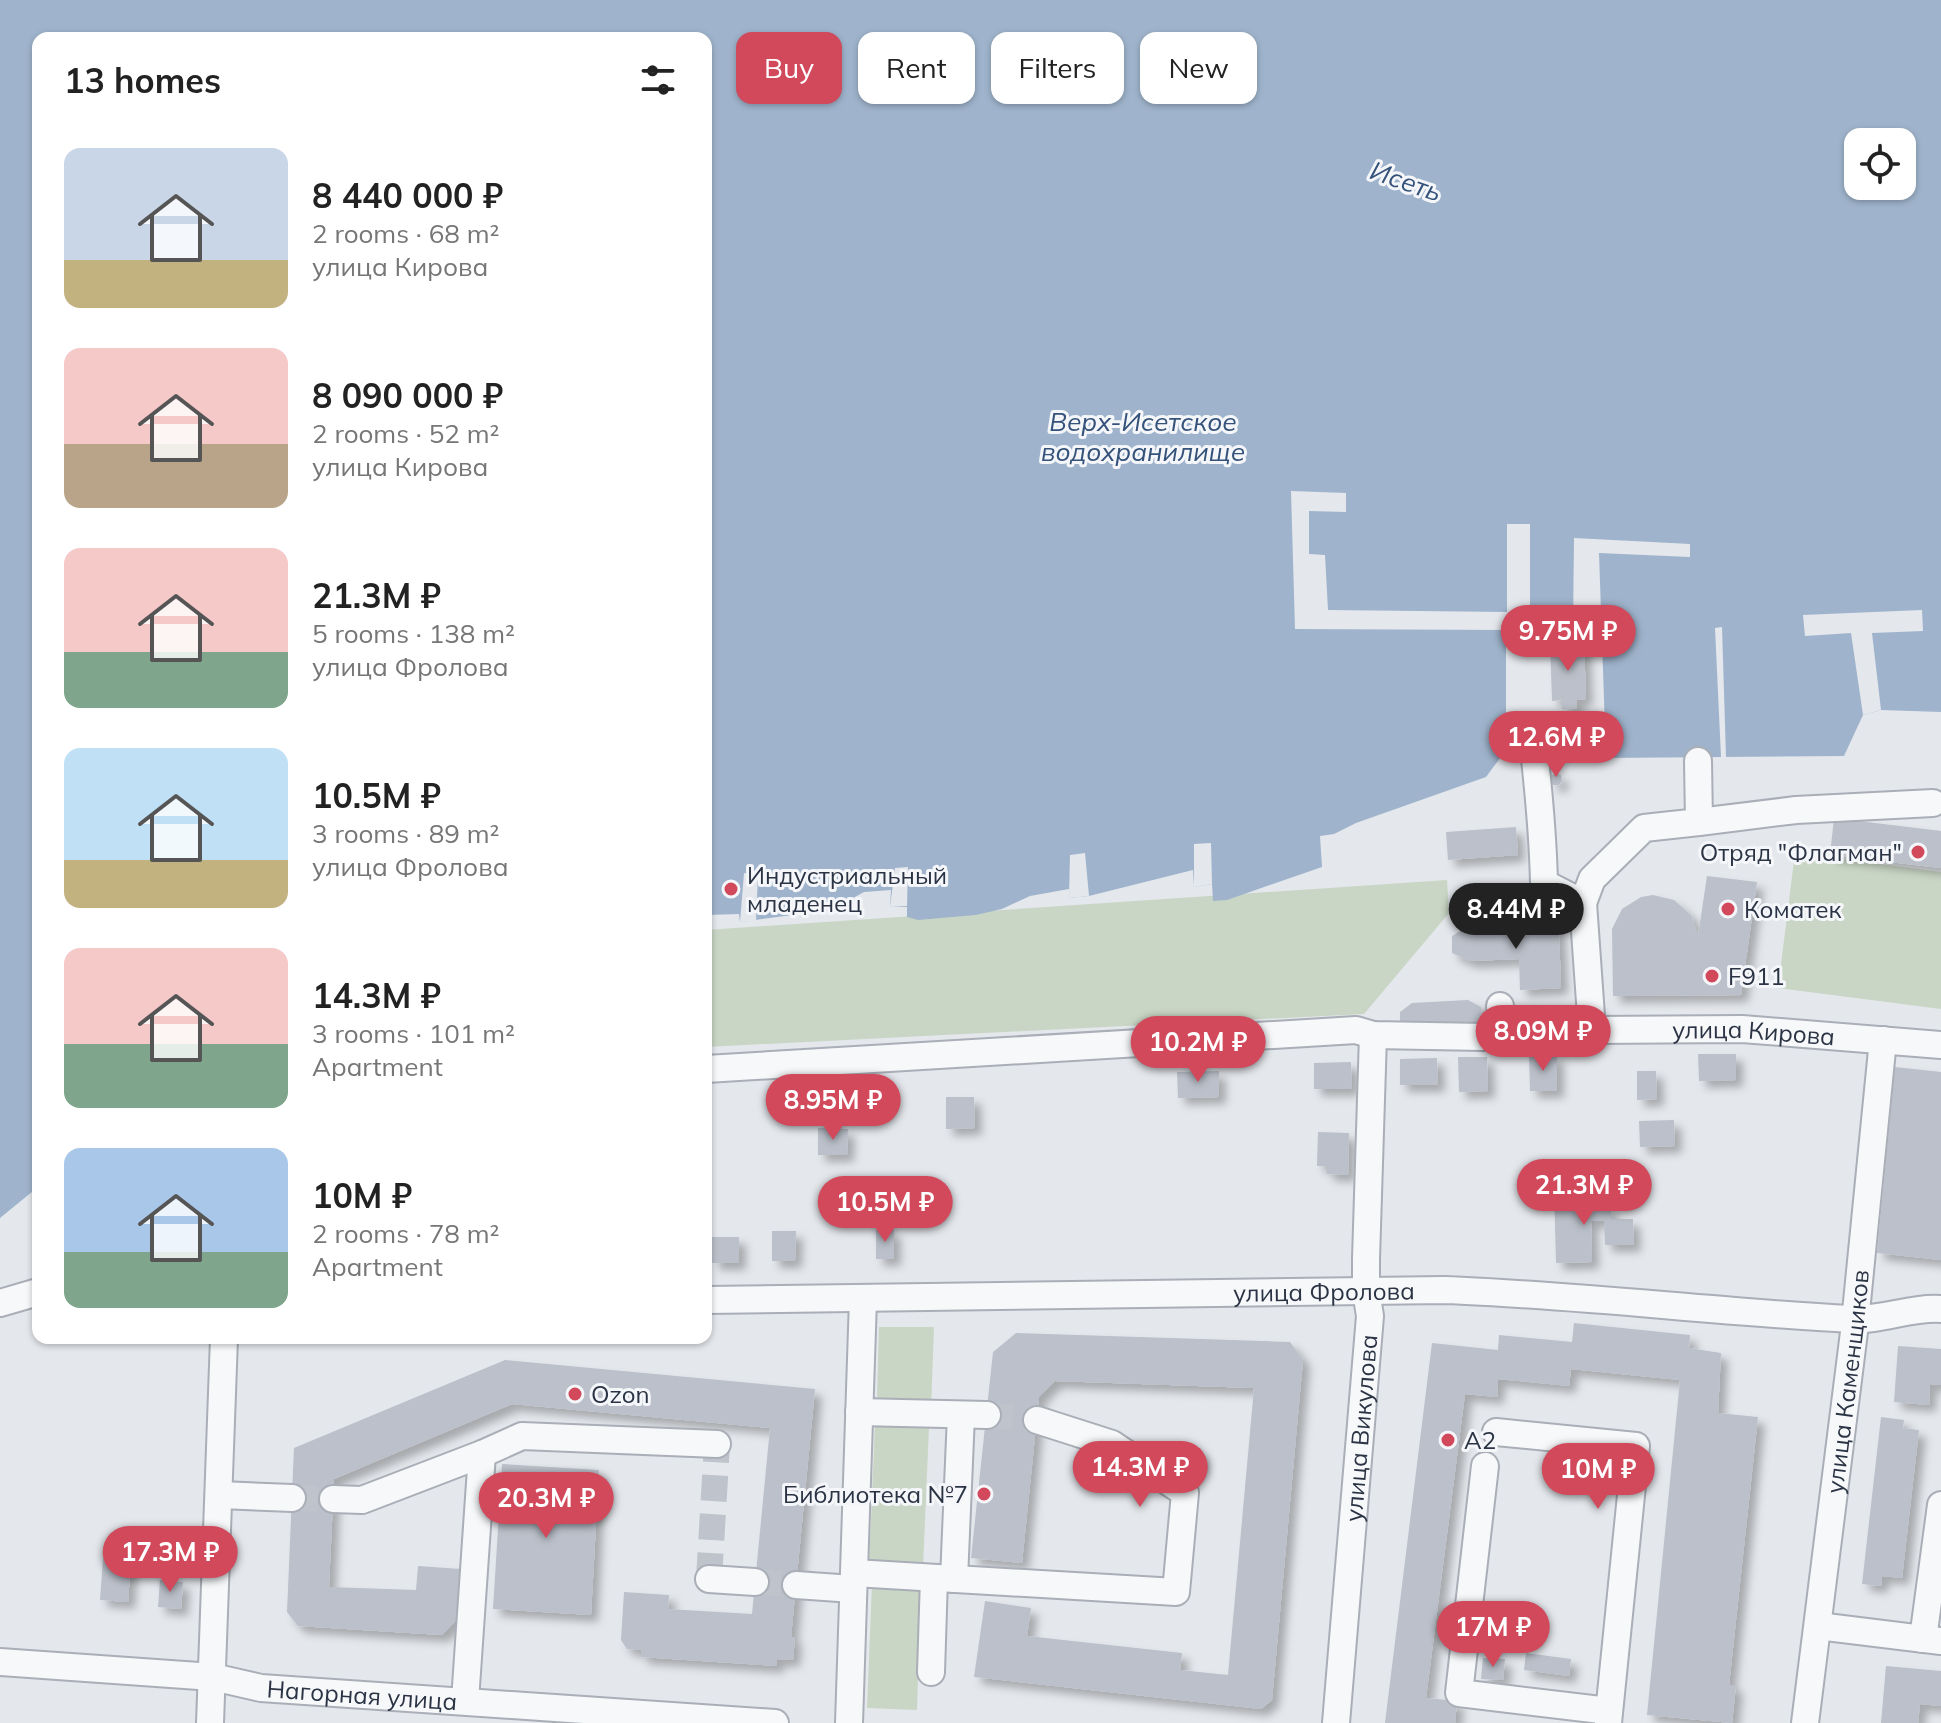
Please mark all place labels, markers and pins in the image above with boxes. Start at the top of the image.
pin: 9.75M ₽ [1494,605,1642,673]
pin: 12.6M ₽ [1482,711,1630,779]
place label: Отряд "Флагман" [1700,837,1902,867]
marker: Отряд "Флагман" [1909,843,1927,861]
place label: Индустриальный младенец [747,860,947,918]
marker: Индустриальный младенец [722,880,740,898]
pin: 8.44M ₽ [1442,883,1590,951]
place label: Коматек [1744,894,1842,924]
marker: Коматек [1719,900,1737,918]
place label: F911 [1728,961,1785,991]
marker: F911 [1703,967,1721,985]
pin: 8.09M ₽ [1469,1005,1617,1073]
pin: 10.2M ₽ [1124,1016,1272,1084]
pin: 8.95M ₽ [759,1074,907,1142]
pin: 21.3M ₽ [1510,1159,1658,1227]
pin: 10.5M ₽ [811,1176,959,1244]
place label: Ozon [591,1379,650,1409]
marker: Ozon [566,1385,584,1403]
place label: А2 [1464,1425,1496,1455]
marker: А2 [1439,1431,1457,1449]
pin: 14.3M ₽ [1066,1441,1214,1509]
pin: 10M ₽ [1542,1443,1654,1511]
pin: 20.3M ₽ [472,1472,620,1540]
place label: Библиотека №7 [783,1479,968,1509]
marker: Библиотека №7 [975,1485,993,1503]
pin: 17.3M ₽ [96,1526,244,1594]
pin: 17M ₽ [1437,1601,1549,1669]

